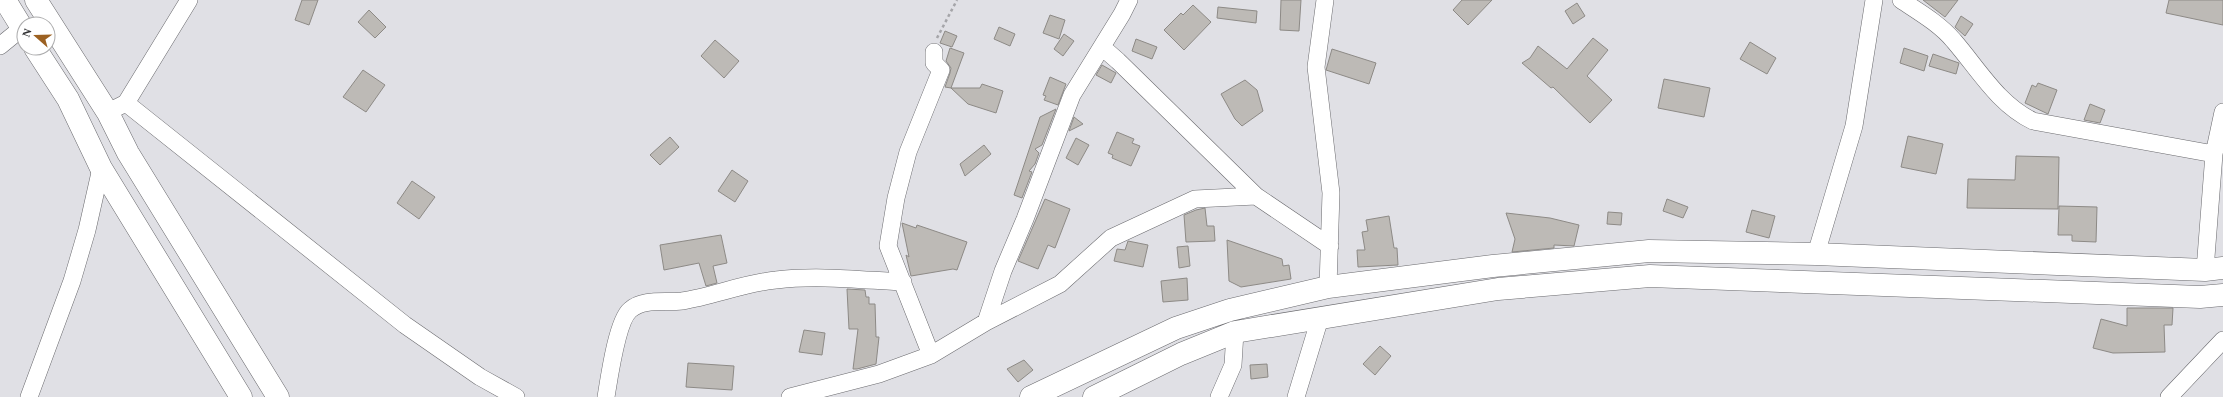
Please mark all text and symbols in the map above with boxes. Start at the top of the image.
north arrow [16,16,56,56]
text: N [20,27,34,38]

